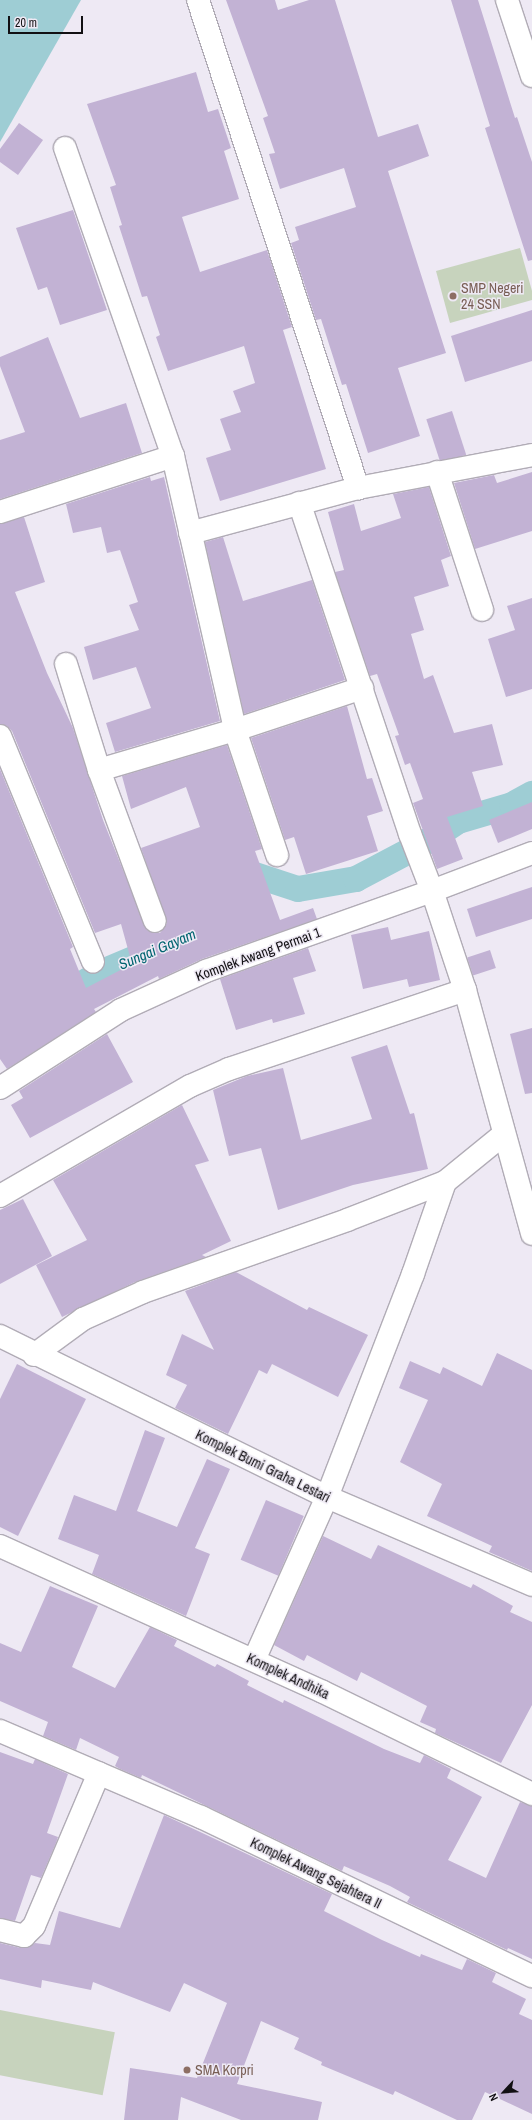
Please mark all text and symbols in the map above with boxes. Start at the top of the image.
scale bar [10,8,85,34]
text: 20 m [15,15,37,31]
place label: SMP Negeri 24 SSN [461,280,524,312]
marker: SMP Negeri 24 SSN [448,291,458,301]
street label: Komplek Awang Permai 1 [193,923,323,985]
water label: Sungai Gayam [116,925,198,973]
street label: Komplek Bumi Graha Lestari [193,1426,333,1506]
street label: Komplek Andhika [244,1649,332,1703]
street label: Komplek Awang Sejahtera II [247,1834,385,1912]
place label: SMA Korpri [195,2062,254,2078]
marker: SMA Korpri [182,2065,192,2075]
north arrow [484,2072,524,2112]
text: N [485,2091,501,2103]

